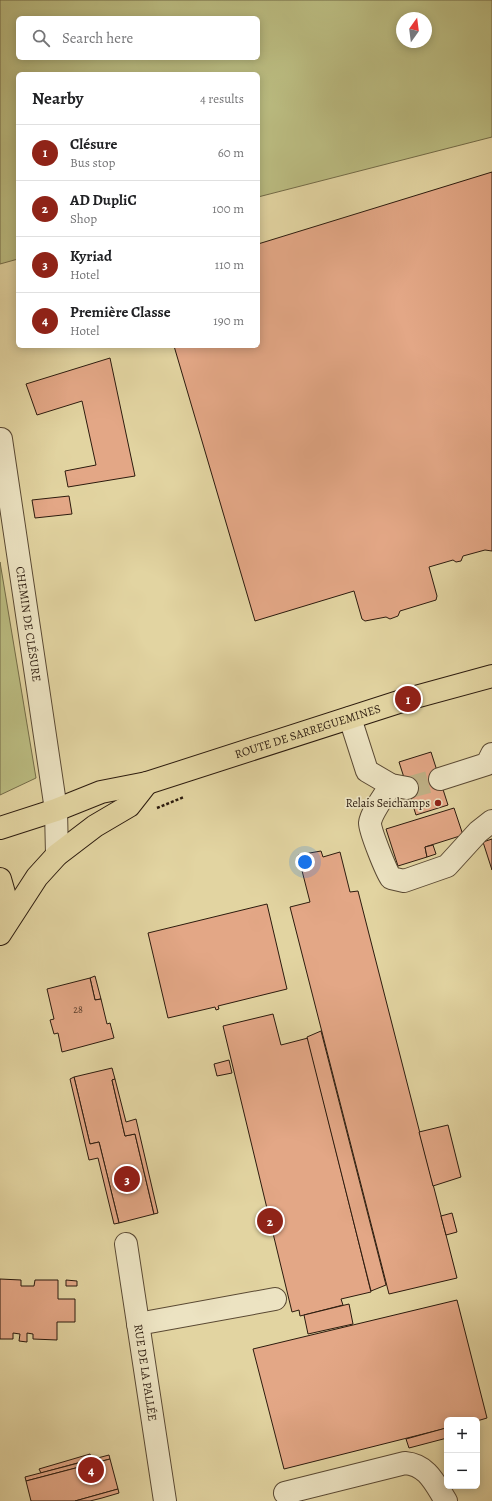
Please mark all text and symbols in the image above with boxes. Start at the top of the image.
north arrow [396,12,432,48]
search box [16,16,260,60]
icon: search [30,27,52,49]
text: Search here [62,28,133,48]
text: Nearby [32,87,83,110]
text: 4 results [200,90,244,107]
text: Clésure [70,134,117,154]
text: 1 [43,144,47,161]
text: 60 m [218,144,244,161]
text: Bus stop [70,154,115,171]
text: AD DupliC [70,190,137,210]
text: 2 [42,200,48,217]
text: 100 m [212,200,244,217]
text: Shop [70,210,97,227]
text: Kyriad [70,246,112,266]
text: 3 [42,256,48,273]
text: 110 m [215,256,244,273]
text: Hotel [70,266,99,283]
text: Première Classe [70,302,171,322]
text: 4 [42,312,48,329]
text: 190 m [213,312,244,329]
text: Hotel [70,322,99,339]
street label: CHEMIN DE CLÉSURE [12,565,45,683]
pin: 1 [395,684,421,714]
street label: ROUTE DE SARREGUEMINES [233,700,383,762]
place label: Relais Seichamps [345,795,430,811]
marker: Relais Seichamps [433,798,443,808]
your location [295,852,315,872]
house number: 28 [73,1003,83,1016]
pin: 3 [114,1164,140,1194]
pin: 2 [257,1206,283,1236]
street label: RUE DE LA PALLÉE [130,1323,161,1422]
map controls [444,1417,480,1489]
button: + [444,1417,480,1453]
button: − [444,1453,480,1489]
pin: 4 [78,1455,104,1485]

